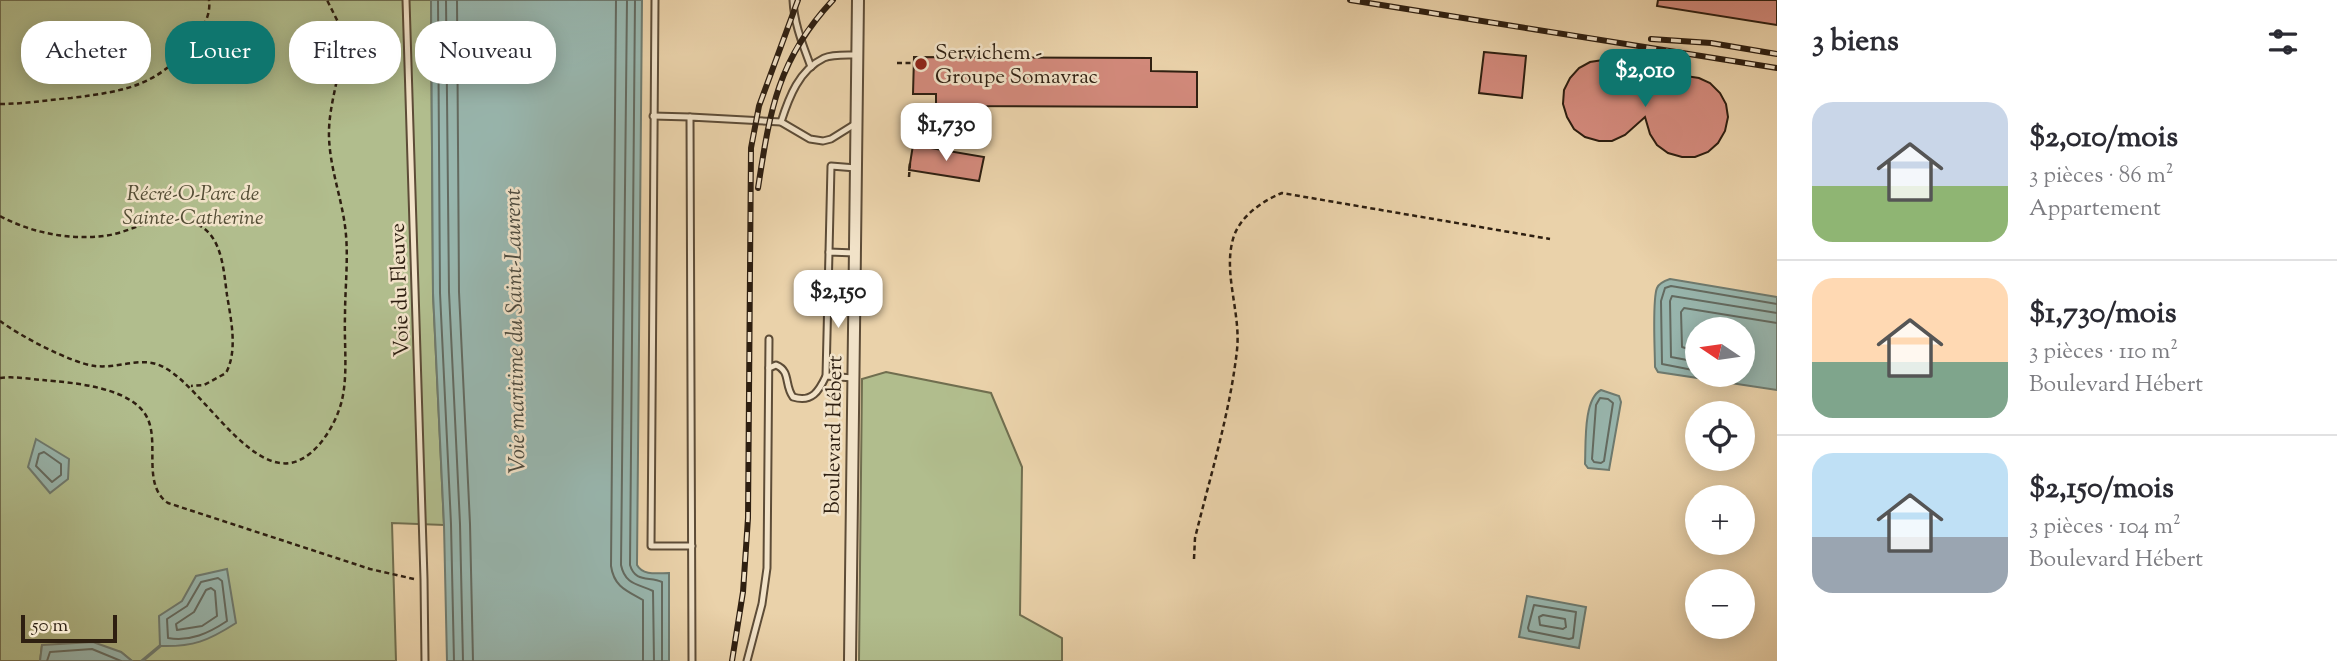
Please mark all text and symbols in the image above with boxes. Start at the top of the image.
chip: Acheter [21,21,151,84]
chip: Louer [165,21,275,84]
chip: Filtres [289,21,401,84]
chip: Nouveau [415,21,556,84]
text: 3 biens [1812,21,1899,64]
icon: filters [2264,23,2302,61]
place label: Servichem - Groupe Somavrac [935,39,1098,93]
pin: $2,010 [1588,50,1702,109]
text: $2,010 [1615,55,1675,88]
marker: Servichem - Groupe Somavrac [913,56,929,72]
pin: $1,730 [889,104,1003,163]
text: $1,730 [917,109,975,142]
text: $2,010/mois [2029,117,2178,160]
icon: home [1868,130,1952,214]
text: 3 pièces · 86 m² [2029,160,2173,193]
park label: Récré-O-Parc de Sainte-Catherine [123,180,263,234]
water label: Voie maritime du Saint-Laurent [498,188,535,474]
text: Appartement [2029,193,2161,226]
street label: Voie du Fleuve [384,222,418,357]
pin: $2,150 [781,270,895,330]
text: $2,150 [810,276,866,309]
text: $1,730/mois [2029,293,2176,336]
icon: home [1868,306,1952,390]
north arrow [1685,317,1755,387]
map controls [1685,317,1755,639]
text: 3 pièces · 110 m² [2029,336,2178,369]
street label: Boulevard Hébert [819,355,851,515]
text: Boulevard Hébert [2029,369,2203,402]
button: locate [1685,401,1755,471]
text: $2,150/mois [2029,468,2174,511]
icon: home [1868,481,1952,565]
button: + [1685,485,1755,555]
text: 3 pièces · 104 m² [2029,511,2181,544]
text: Boulevard Hébert [2029,544,2203,577]
button: − [1685,569,1755,639]
scale bar [21,612,117,644]
text: 50 m [32,613,68,640]

